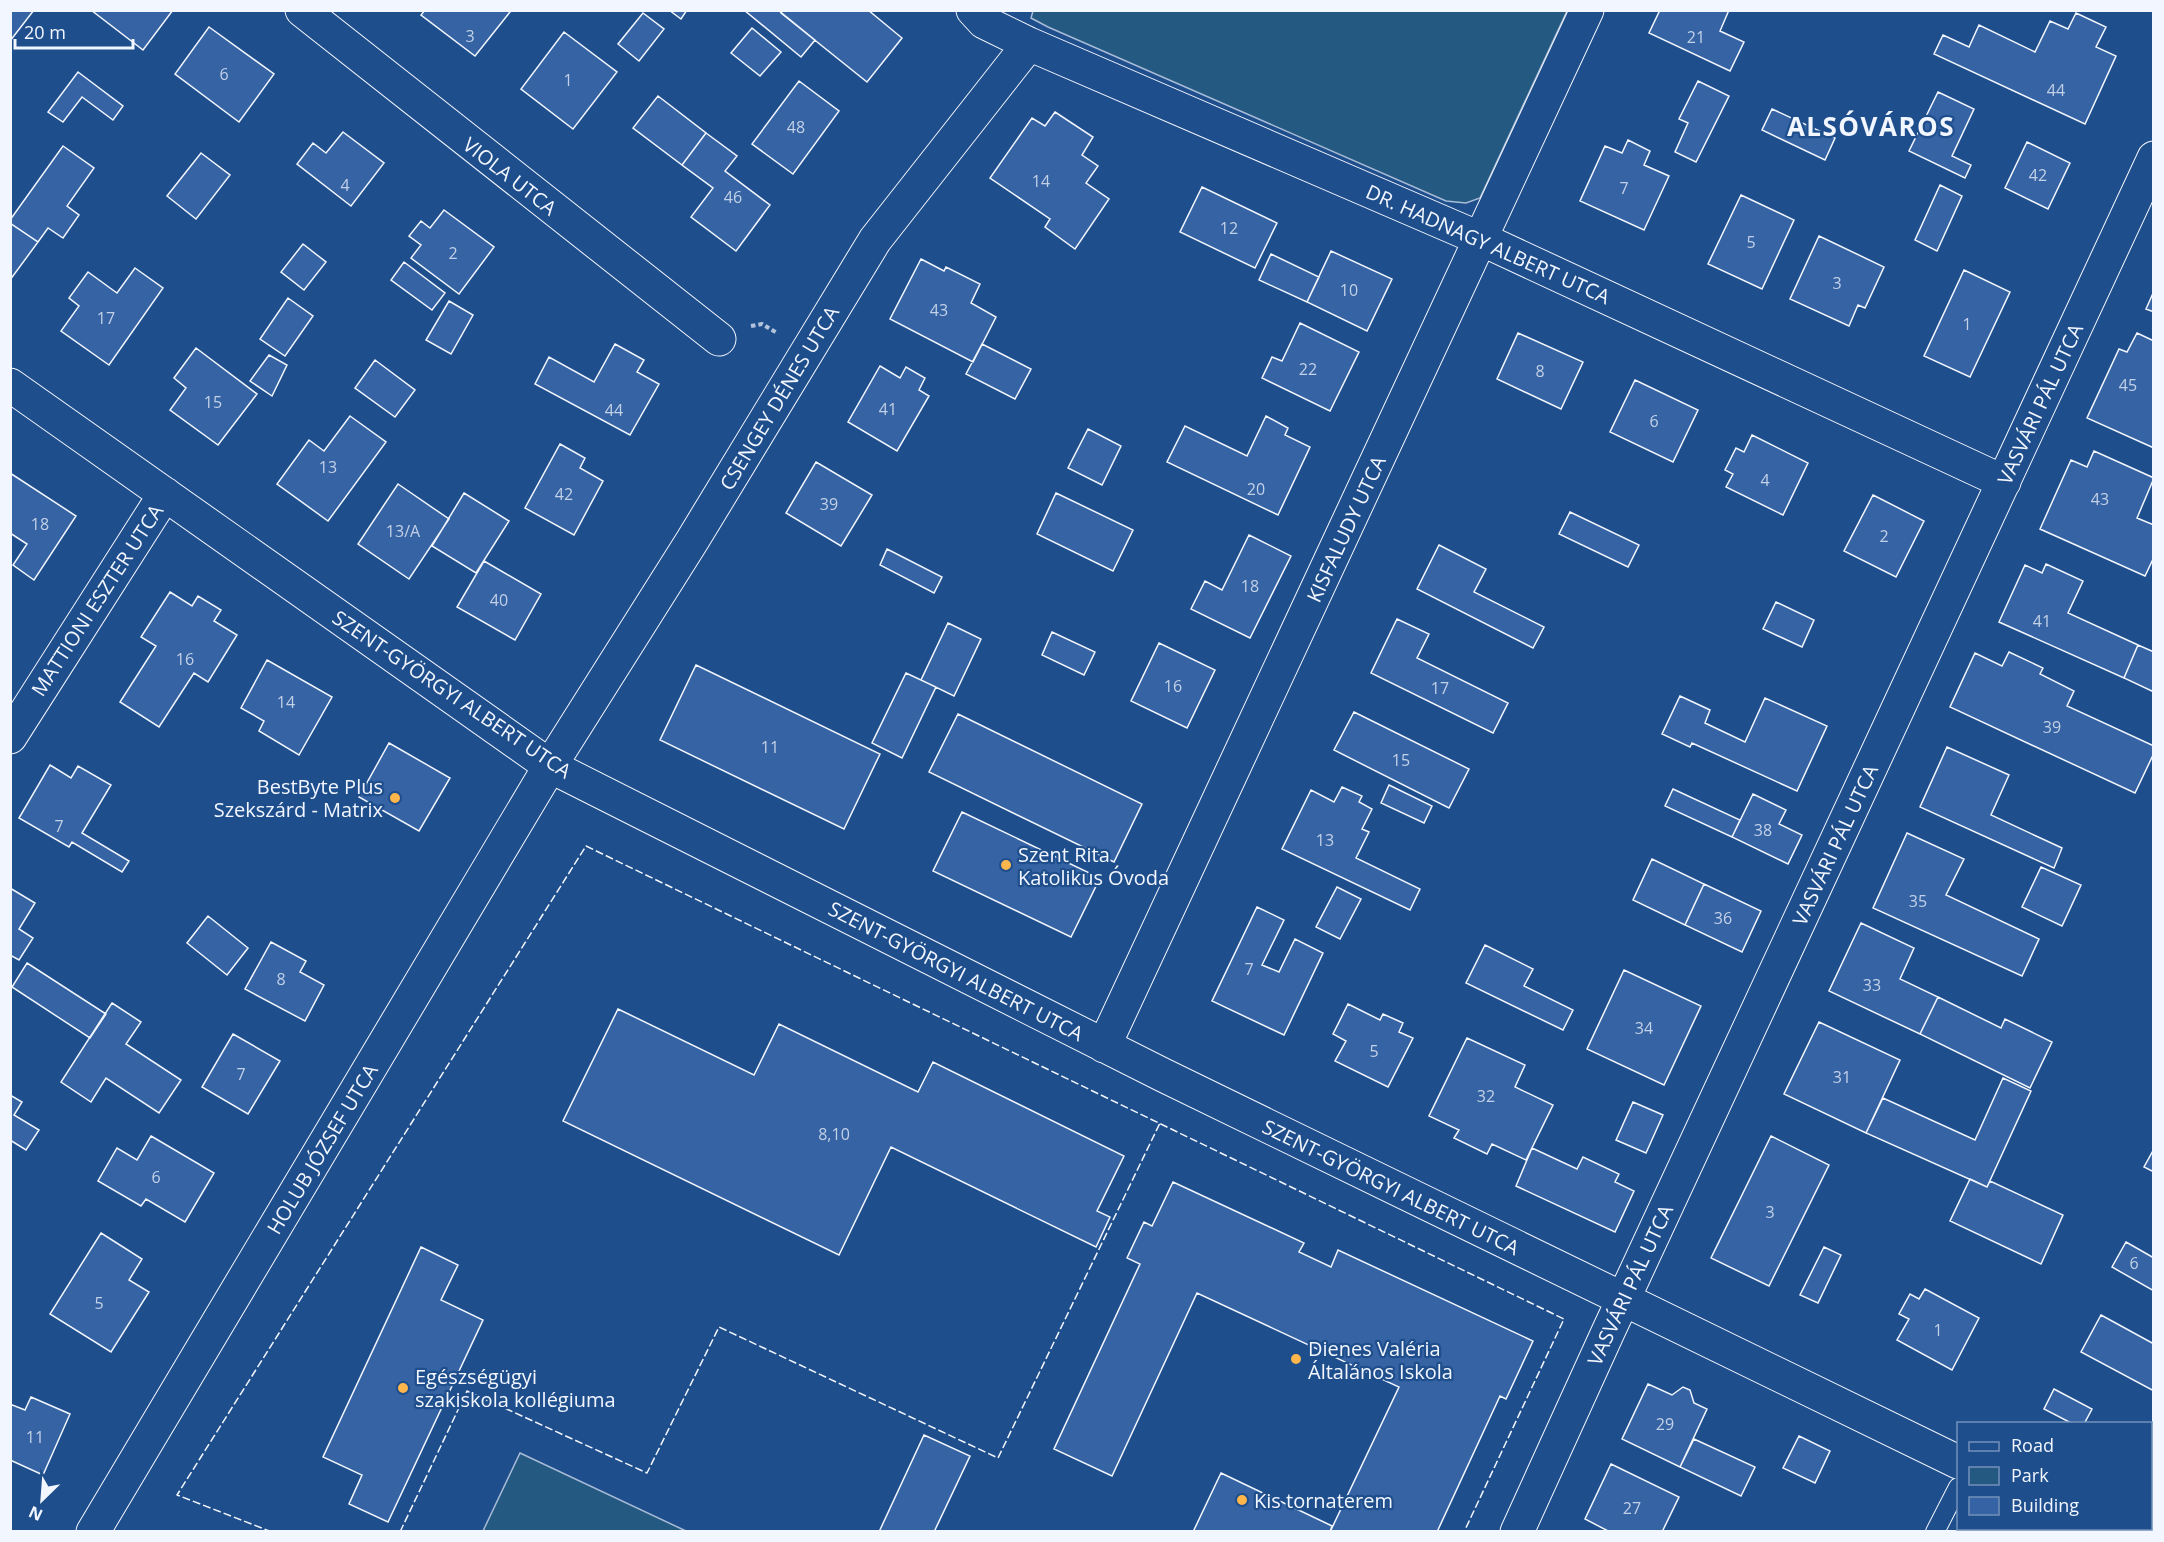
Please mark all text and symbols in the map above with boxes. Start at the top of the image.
scale bar [15,12,134,50]
text: 20 m [24,20,66,44]
house number: 3 [465,25,475,47]
house number: 21 [1687,26,1705,48]
house number: 6 [219,63,229,85]
house number: 1 [563,69,573,91]
house number: 44 [2047,79,2065,101]
district label: ALSÓVÁROS [1787,108,1955,144]
house number: 48 [787,116,805,138]
street label: VIOLA UTCA [457,131,563,221]
house number: 42 [2029,164,2047,186]
house number: 14 [1032,170,1050,192]
house number: 4 [340,174,350,196]
house number: 7 [1619,177,1629,199]
street label: DR. HADNAGY ALBERT UTCA [1362,178,1615,310]
house number: 46 [724,186,742,208]
house number: 12 [1220,217,1238,239]
house number: 5 [1746,231,1756,253]
house number: 2 [448,242,458,264]
house number: 3 [1832,272,1842,294]
house number: 10 [1340,279,1358,301]
house number: 43 [930,299,948,321]
street label: CSENGEY DÉNES UTCA [713,301,845,495]
house number: 17 [97,307,115,329]
house number: 1 [1962,313,1972,335]
street label: VASVÁRI PÁL UTCA [1991,319,2089,489]
house number: 22 [1299,358,1317,380]
house number: 8 [1535,360,1545,382]
house number: 45 [2119,374,2137,396]
house number: 15 [204,391,222,413]
house number: 41 [879,398,897,420]
house number: 44 [605,399,623,421]
house number: 6 [1649,410,1659,432]
street label: KISFALUDY UTCA [1300,451,1392,607]
house number: 13 [319,456,337,478]
house number: 4 [1760,469,1770,491]
house number: 20 [1247,478,1265,500]
house number: 42 [555,483,573,505]
house number: 43 [2091,488,2109,510]
house number: 39 [820,493,838,515]
street label: MATTIONI ESZTER UTCA [25,499,169,701]
house number: 18 [31,513,49,535]
house number: 13/A [386,520,421,542]
house number: 2 [1879,525,1889,547]
house number: 18 [1241,575,1259,597]
house number: 40 [490,589,508,611]
street label: SZENT-GYÖRGYI ALBERT UTCA [327,604,577,784]
house number: 41 [2033,610,2051,632]
house number: 16 [176,648,194,670]
house number: 16 [1164,675,1182,697]
house number: 17 [1431,677,1449,699]
house number: 14 [277,691,295,713]
house number: 39 [2043,716,2061,738]
house number: 11 [761,736,779,758]
house number: 15 [1392,749,1410,771]
street label: VASVÁRI PÁL UTCA [1786,760,1884,930]
place label: BestByte Plus Szekszárd - Matrix [214,773,384,823]
marker: BestByte Plus Szekszárd - Matrix [388,791,402,805]
house number: 7 [54,815,64,837]
house number: 38 [1754,819,1772,841]
house number: 13 [1316,829,1334,851]
place label: Szent Rita Katolikus Óvoda [1018,841,1169,891]
marker: Szent Rita Katolikus Óvoda [999,858,1013,872]
house number: 35 [1909,890,1927,912]
street label: SZENT-GYÖRGYI ALBERT UTCA [824,895,1088,1047]
house number: 36 [1714,907,1732,929]
house number: 7 [1244,958,1254,980]
house number: 8 [276,968,286,990]
house number: 33 [1863,974,1881,996]
house number: 34 [1635,1017,1653,1039]
house number: 5 [1369,1040,1379,1062]
street label: HOLUB JÓZSEF UTCA [260,1058,384,1239]
house number: 7 [236,1063,246,1085]
house number: 31 [1833,1066,1851,1088]
house number: 32 [1477,1085,1495,1107]
street label: SZENT-GYÖRGYI ALBERT UTCA [1258,1113,1524,1261]
house number: 8,10 [818,1123,850,1145]
house number: 6 [151,1166,161,1188]
street label: VASVÁRI PÁL UTCA [1581,1200,1679,1370]
house number: 3 [1765,1201,1775,1223]
house number: 6 [2129,1252,2139,1274]
house number: 5 [94,1292,104,1314]
house number: 1 [1933,1319,1943,1341]
place label: Dienes Valéria Általános Iskola [1308,1335,1453,1385]
marker: Dienes Valéria Általános Iskola [1289,1352,1303,1366]
place label: Egészségügyi szakiskola kollégiuma [415,1363,616,1413]
marker: Egészségügyi szakiskola kollégiuma [396,1381,410,1395]
house number: 29 [1656,1413,1674,1435]
legend [1957,1422,2152,1530]
house number: 11 [26,1426,44,1448]
text: Road [2011,1433,2054,1457]
text: Park [2011,1463,2049,1487]
north arrow [12,1470,72,1530]
place label: Kis tornaterem [1254,1487,1393,1514]
marker: Kis tornaterem [1235,1493,1249,1507]
text: Building [2011,1493,2079,1517]
house number: 27 [1623,1497,1641,1519]
text: N [25,1501,46,1526]

